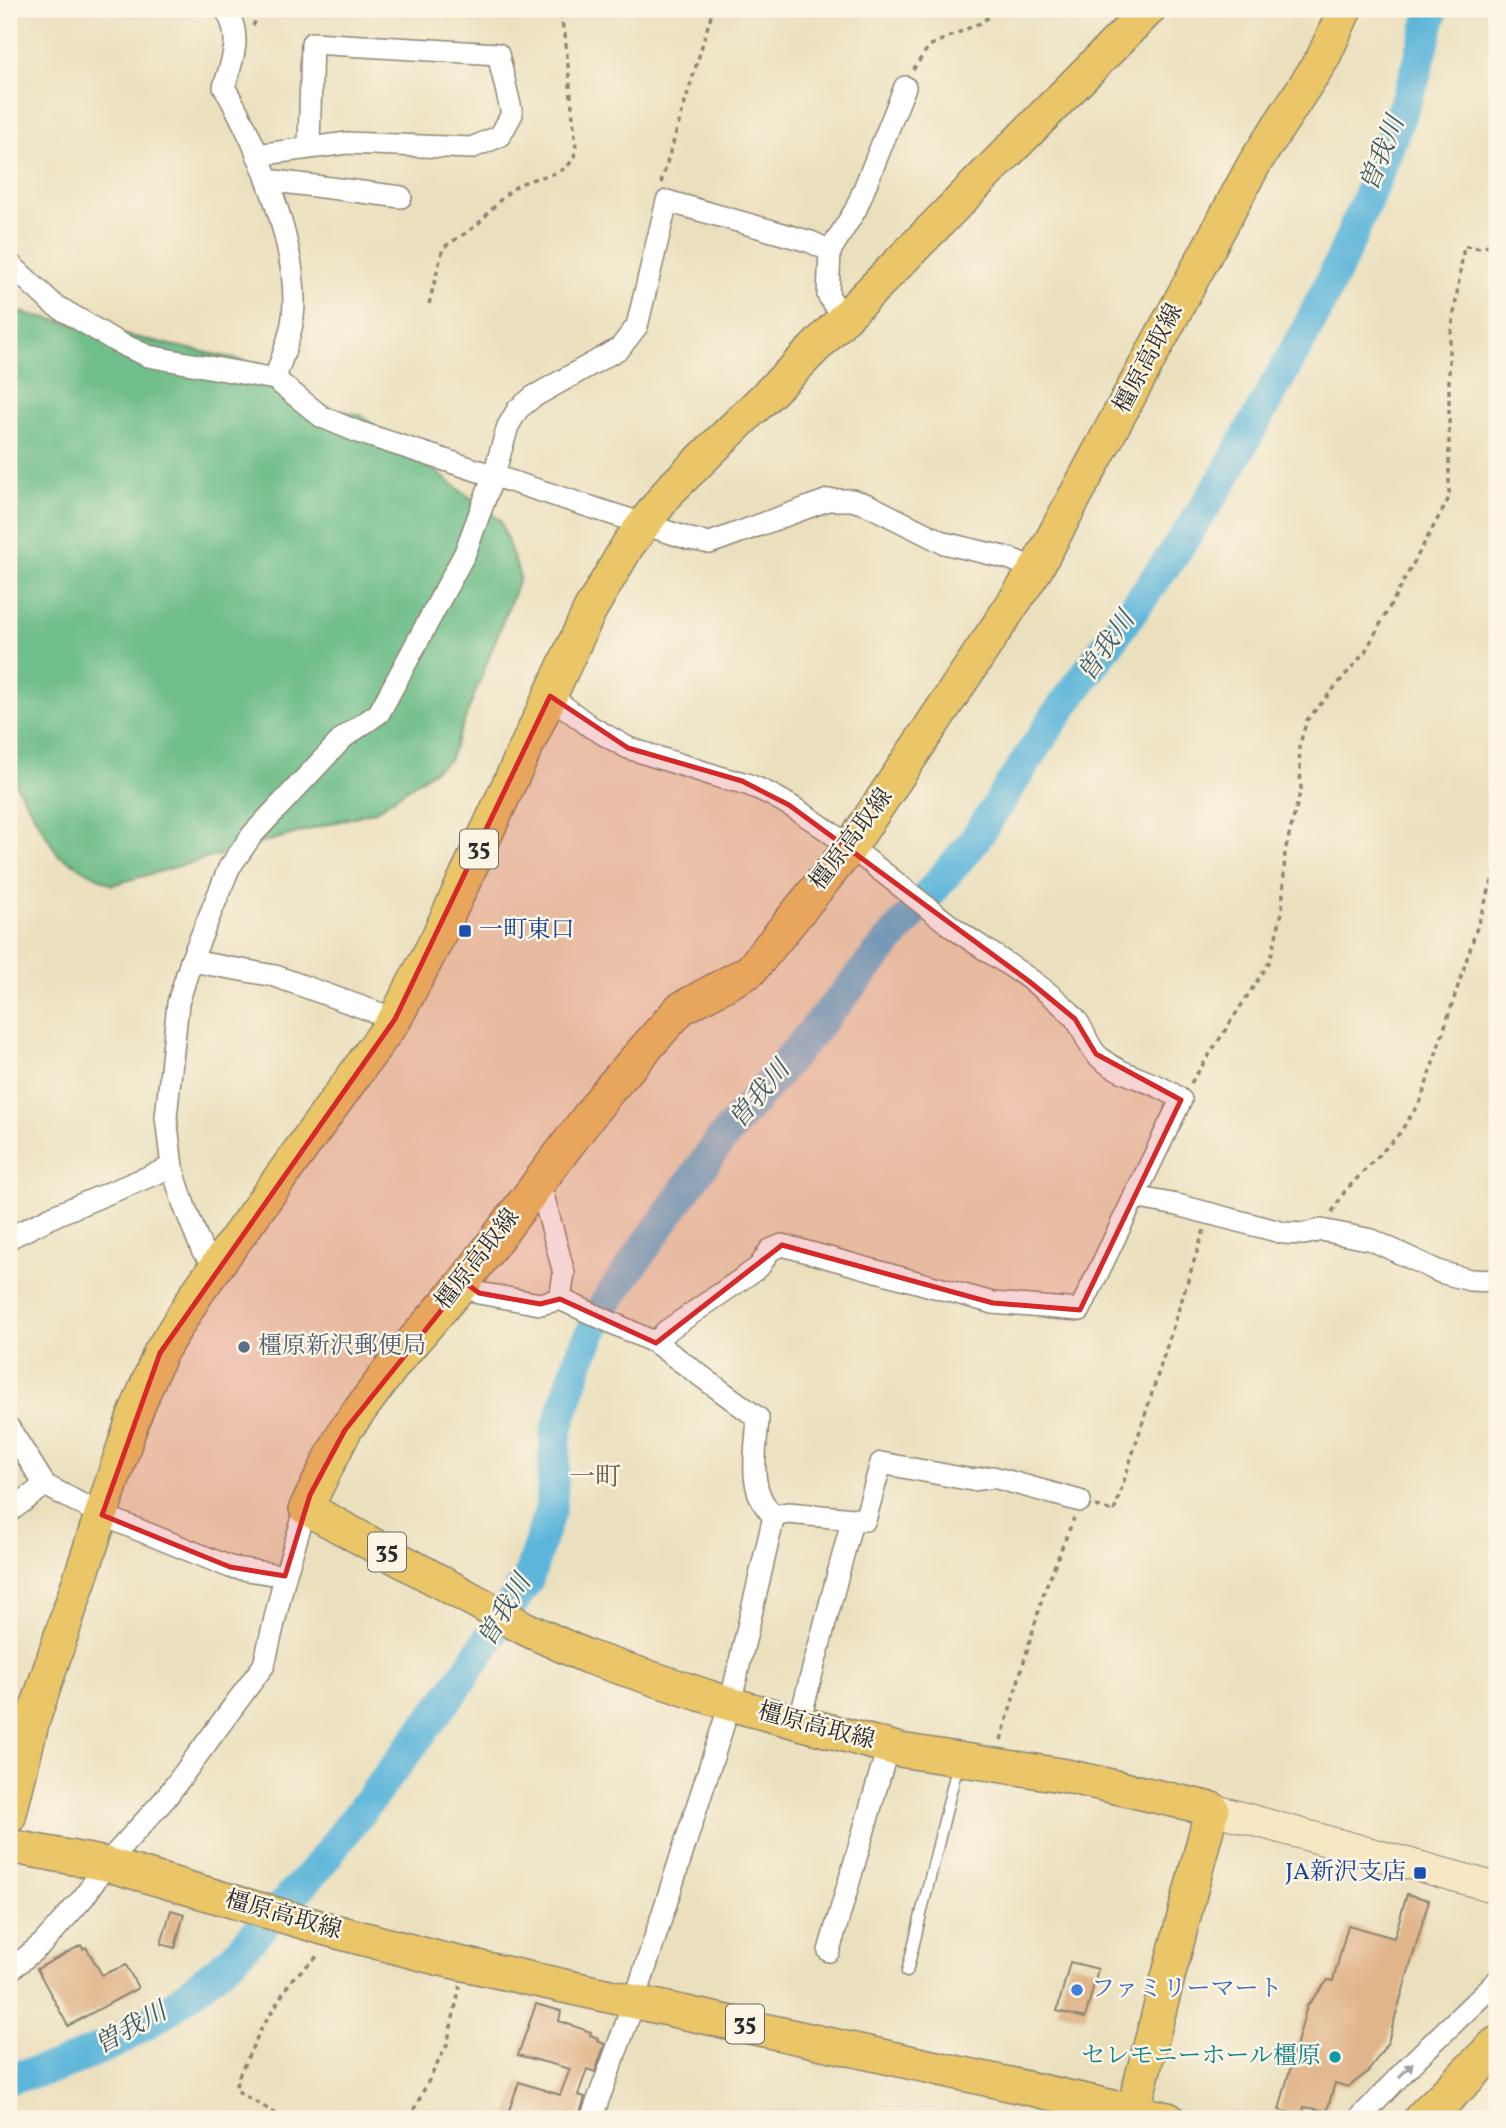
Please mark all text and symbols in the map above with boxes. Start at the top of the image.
water label: 曽我川 [1352,108,1415,197]
street label: 橿原高取線 [1106,298,1192,420]
water label: 曽我川 [1070,602,1146,689]
street label: 橿原高取線 [802,782,902,898]
road number: 35 [460,830,498,869]
place label: 一町東口 [479,914,575,948]
marker: 一町東口 [457,923,473,939]
water label: 曽我川 [721,1051,801,1136]
street label: 橿原高取線 [428,1202,528,1318]
place label: 橿原新沢郵便局 [258,1330,426,1364]
marker: 橿原新沢郵便局 [236,1339,252,1355]
district label: 一町 [569,1460,621,1496]
road number: 35 [368,1532,406,1572]
water label: 曽我川 [469,1566,542,1654]
street label: 橿原高取線 [754,1695,878,1759]
place label: JA新沢支店 [1285,1856,1406,1890]
marker: JA新沢支店 [1412,1865,1428,1881]
street label: 橿原高取線 [221,1883,345,1949]
place label: ファミリーマート [1091,1973,1283,2007]
marker: ファミリーマート [1069,1982,1085,1998]
water label: 曽我川 [88,1993,176,2064]
road number: 35 [726,2005,764,2044]
place label: セレモニーホール橿原 [1081,2040,1321,2074]
marker: セレモニーホール橿原 [1327,2049,1343,2065]
one-way arrow [1397,2061,1414,2078]

